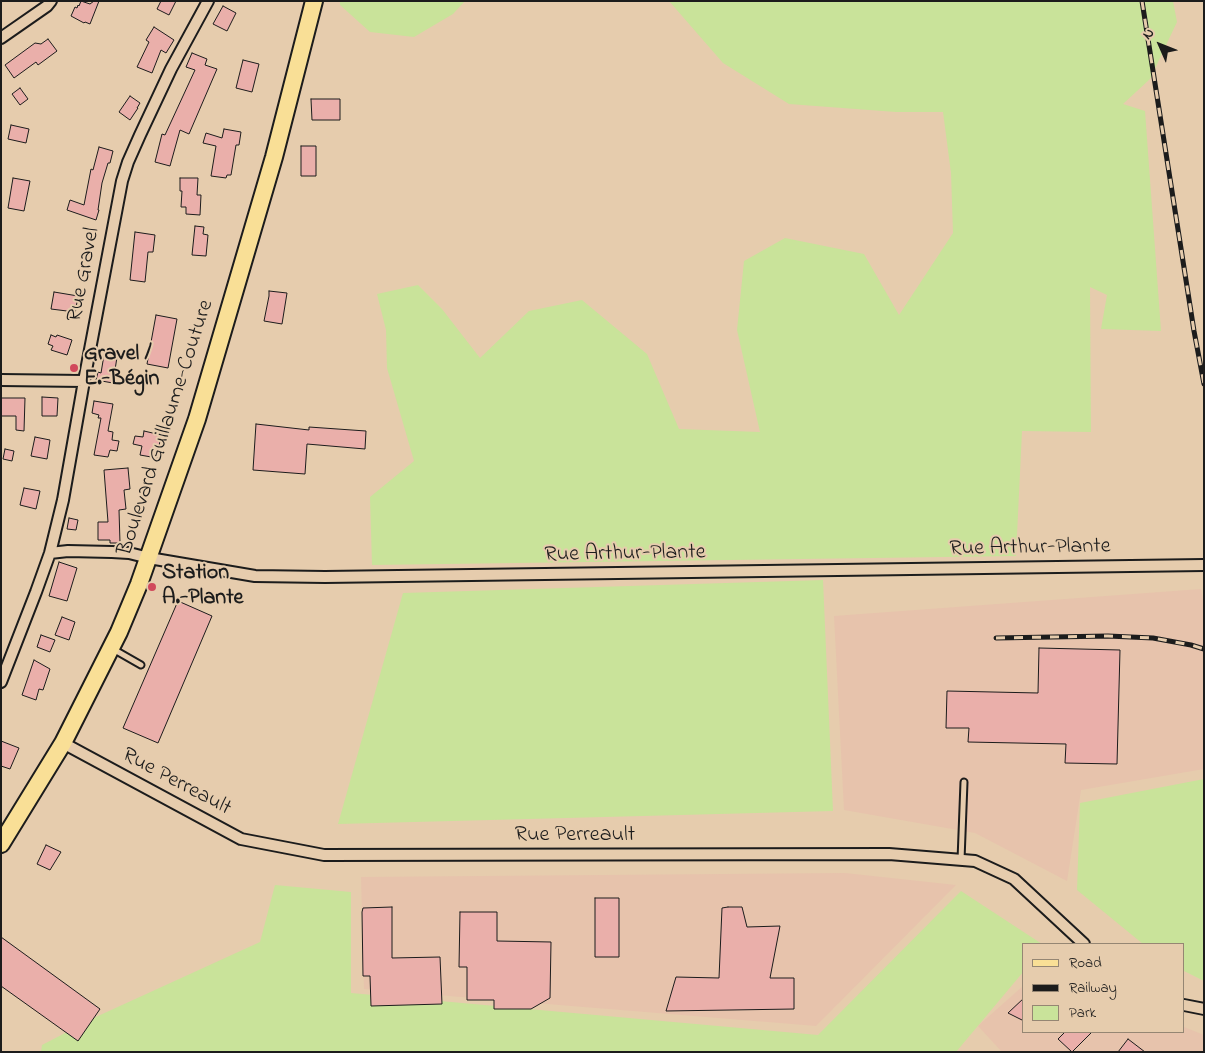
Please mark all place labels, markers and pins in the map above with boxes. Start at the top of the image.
place label: Gravel / E.-Bégin [84,342,159,394]
marker: Gravel / E.-Bégin [68,362,80,374]
place label: Station A.-Plante [162,561,243,612]
marker: Station A.-Plante [146,581,158,593]

